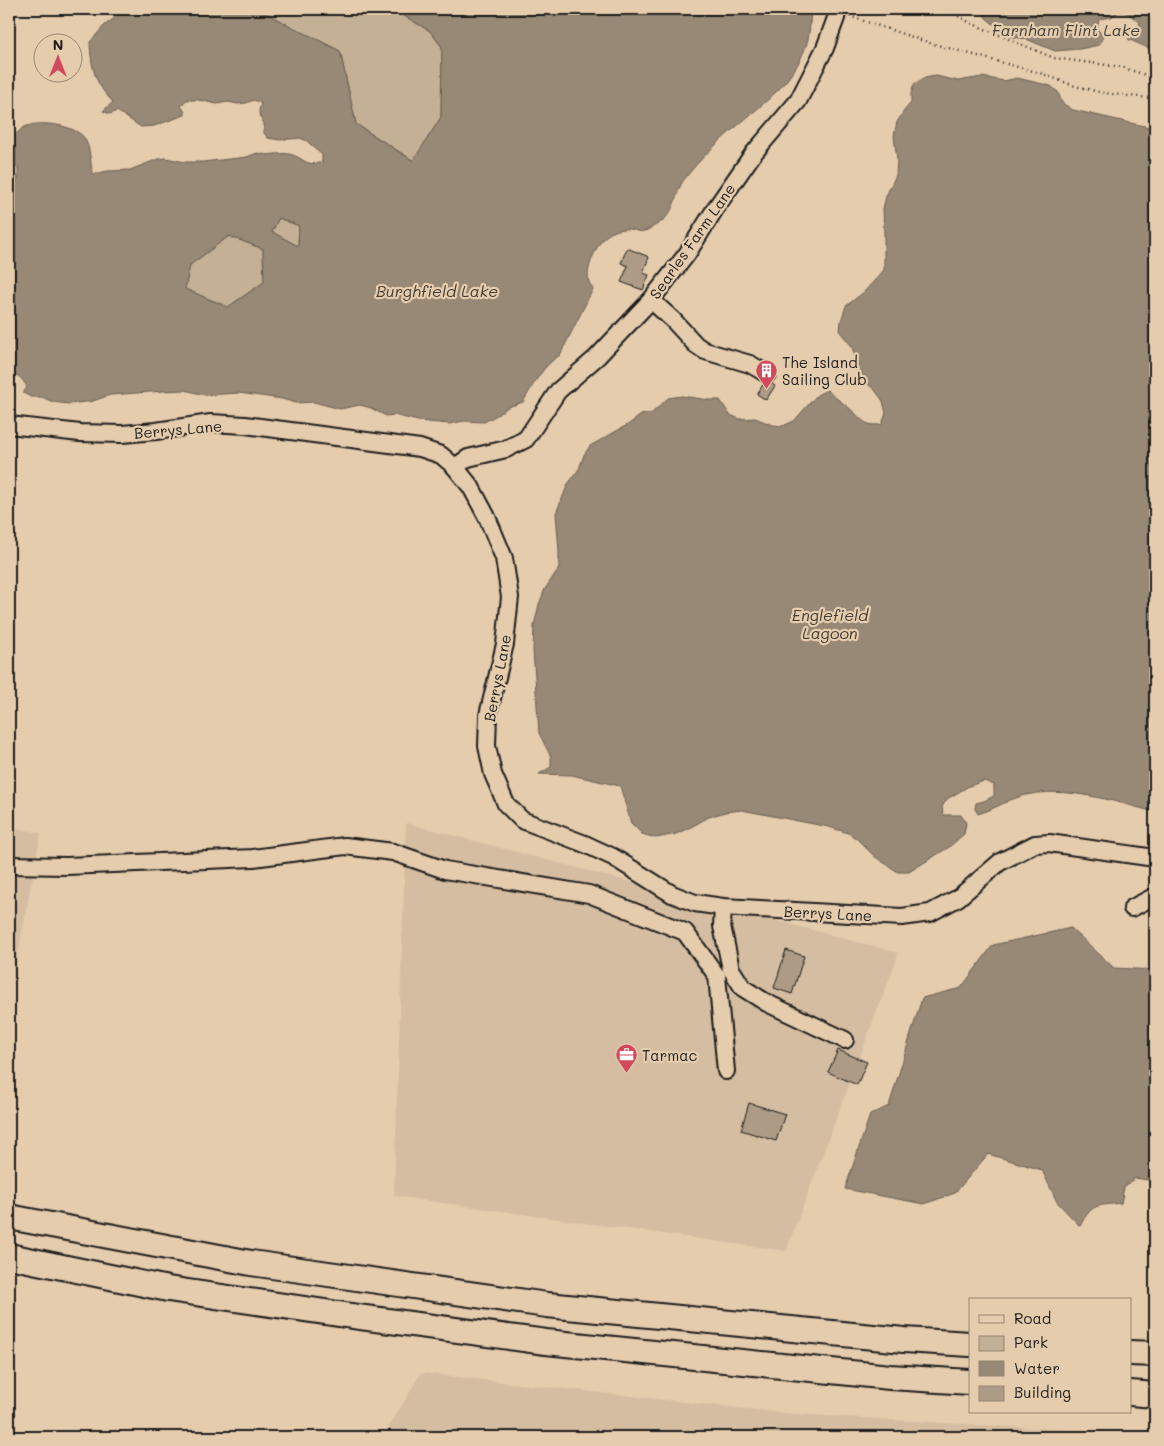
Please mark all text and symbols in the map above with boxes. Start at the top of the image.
water label: Farnham Flint Lake [992,19,1140,40]
north arrow [32,32,82,82]
text: N [53,35,63,54]
street label: Searles Farm Lane [645,179,739,303]
water label: Burghfield Lake [376,280,498,301]
place label: The Island Sailing Club [782,352,867,389]
building icon: The Island Sailing Club [754,359,778,390]
street label: Berrys Lane [133,415,223,443]
water label: Englefield Lagoon [792,604,869,643]
street label: Berrys Lane [479,633,515,723]
street label: Berrys Lane [783,901,873,925]
office icon: Tarmac [614,1043,638,1074]
place label: Tarmac [642,1045,698,1065]
legend [969,1298,1132,1414]
text: Road [1014,1308,1051,1328]
text: Park [1014,1332,1048,1352]
text: Water [1014,1358,1060,1378]
text: Building [1014,1382,1071,1402]

